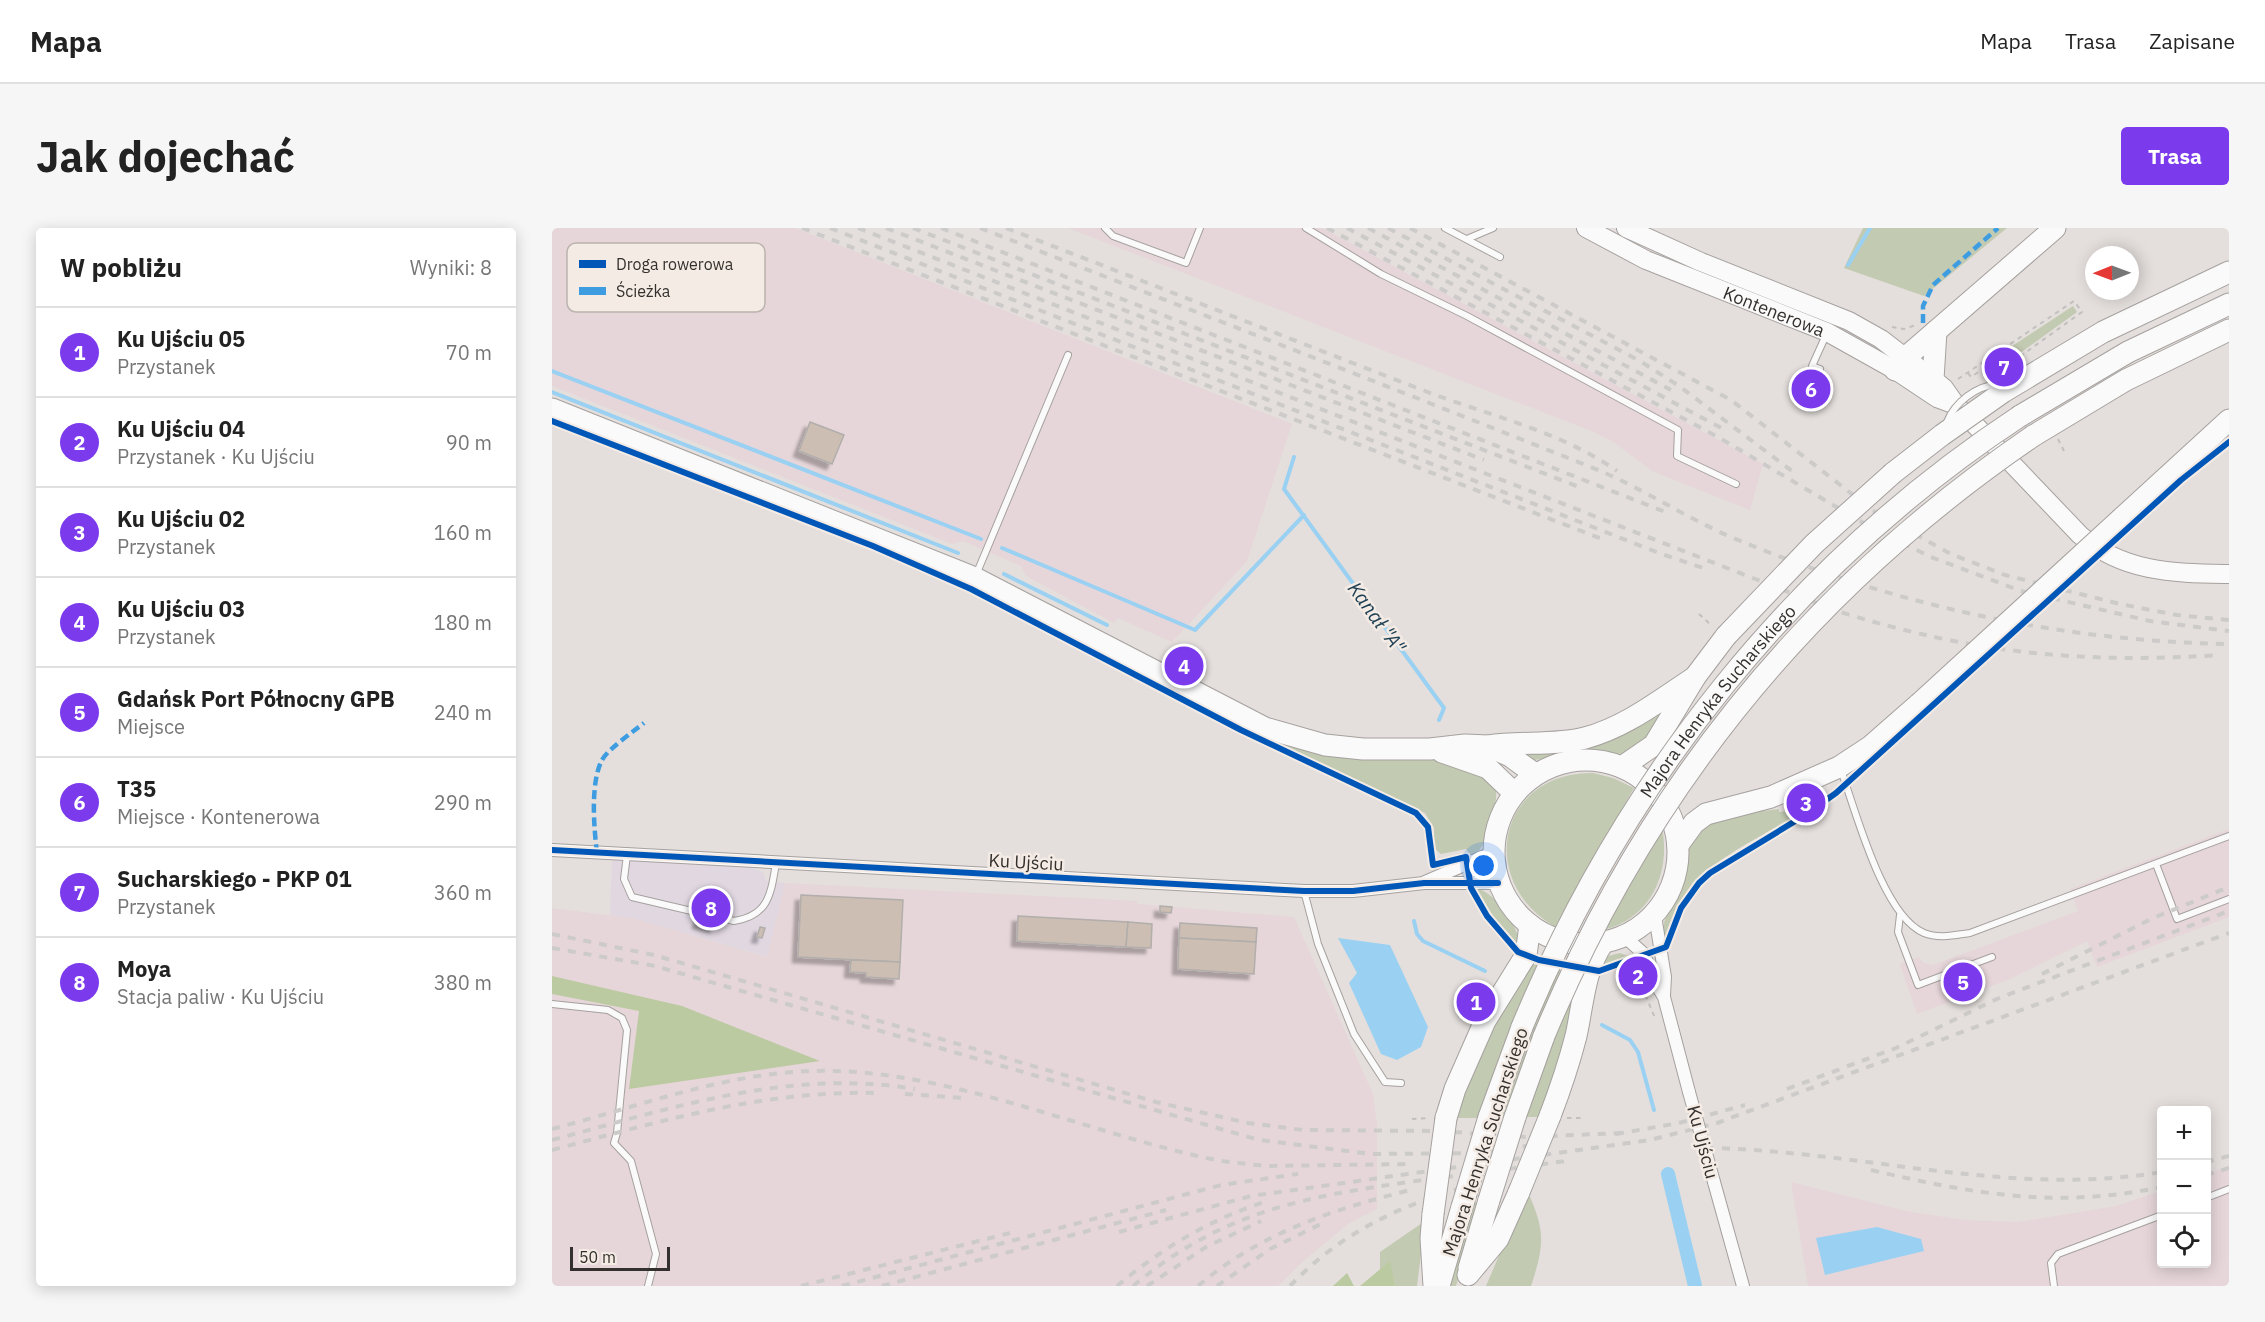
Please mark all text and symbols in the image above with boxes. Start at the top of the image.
text: Mapa [30,23,102,60]
text: Mapa [1980,27,2032,55]
text: Trasa [2065,27,2116,55]
text: Zapisane [2149,27,2235,55]
button: Trasa [2121,127,2229,185]
text: Jak dojechać [36,129,295,184]
legend [567,243,765,312]
north arrow [2085,246,2139,300]
text: W pobliżu [60,250,182,284]
text: Wyniki: 8 [410,254,492,281]
text: Droga rowerowa [616,254,734,274]
text: Ścieżka [616,280,671,301]
street label: Kontenerowa [1720,280,1829,342]
text: Ku Ujściu 05 [117,324,245,353]
text: 1 [74,339,86,366]
text: 70 m [446,339,492,366]
pin: 7 [1984,344,2024,390]
text: Przystanek [117,353,216,380]
pin: 6 [1792,366,1830,412]
text: Ku Ujściu 04 [117,414,245,443]
text: 2 [74,429,86,456]
text: 90 m [446,429,492,456]
text: Przystanek · Ku Ujściu [117,443,315,470]
text: Ku Ujściu 02 [117,504,245,533]
text: 3 [74,519,86,546]
text: 160 m [434,519,492,546]
text: Przystanek [117,533,216,560]
water label: Kanał "A" [1342,576,1412,659]
text: Ku Ujściu 03 [117,594,245,623]
street label: Majora Henryka Sucharskiego [1634,600,1801,802]
text: 4 [74,609,86,636]
text: 180 m [434,609,492,636]
text: Przystanek [117,623,216,650]
pin: 4 [1164,644,1204,688]
text: Gdańsk Port Północny GPB [117,684,395,713]
text: 5 [74,699,86,726]
text: 240 m [434,699,492,726]
text: Miejsce [117,713,185,740]
text: T35 [117,774,156,803]
pin: 3 [1786,780,1826,826]
text: 6 [74,789,86,816]
text: 290 m [434,789,492,816]
text: Miejsce · Kontenerowa [117,803,320,830]
street label: Ku Ujściu [988,849,1064,875]
your location [1469,851,1498,880]
text: Sucharskiego - PKP 01 [117,864,352,893]
text: 7 [74,879,86,906]
text: 360 m [434,879,492,906]
pin: 8 [692,886,730,930]
text: Przystanek [117,893,216,920]
text: Moya [117,954,171,983]
pin: 2 [1618,954,1658,999]
pin: 5 [1944,960,1982,1005]
text: 8 [74,969,86,996]
text: 380 m [434,969,492,996]
pin: 1 [1456,980,1496,1024]
text: Stacja paliw · Ku Ujściu [117,983,324,1010]
street label: Majora Henryka Sucharskiego [1437,1025,1533,1259]
street label: Ku Ujściu [1682,1103,1724,1181]
map controls [2157,1106,2211,1268]
button: + [2157,1106,2211,1160]
button: − [2157,1160,2211,1214]
button: locate [2157,1214,2211,1268]
scale bar [570,1244,670,1272]
text: 50 m [579,1247,616,1267]

